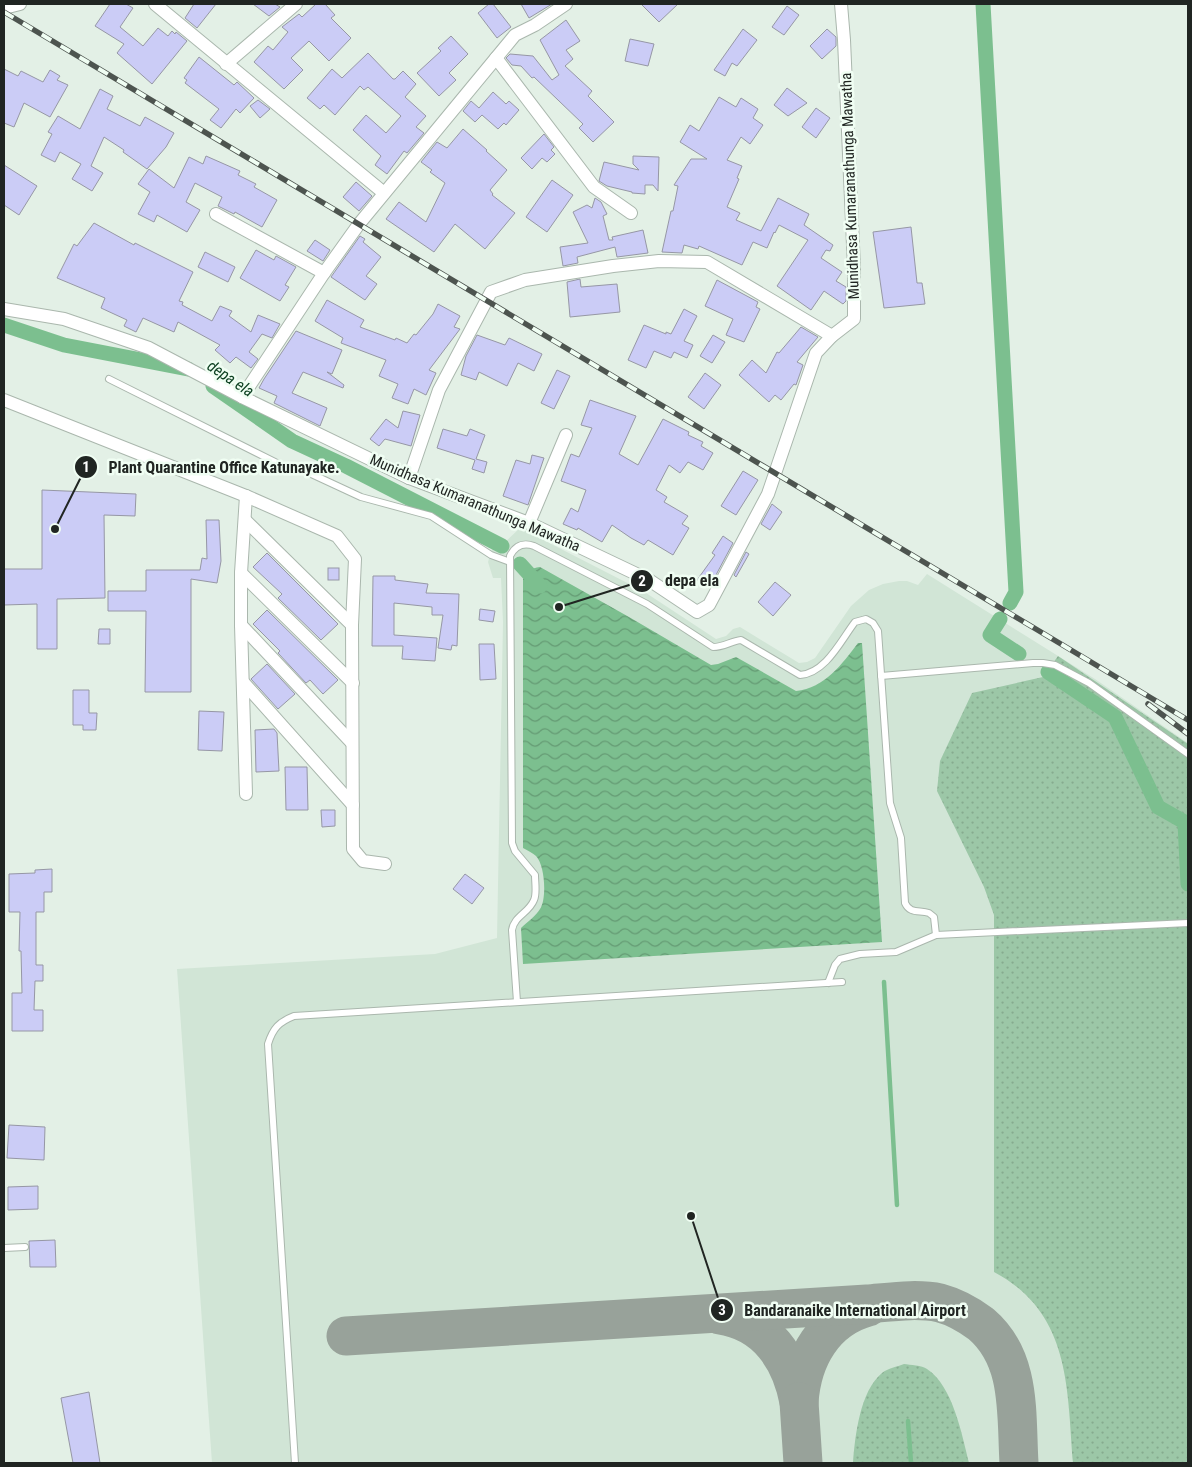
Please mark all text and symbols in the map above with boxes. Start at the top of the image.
street label: Munidhasa Kumaranathunga Mawatha [837,72,863,300]
water label: depa ela [204,356,258,401]
street label: Munidhasa Kumaranathunga Mawatha [367,450,583,556]
callout: Plant Quarantine Office Katunayake. [74,451,350,482]
text: 1 [82,458,90,476]
text: Plant Quarantine Office Katunayake. [108,458,340,477]
callout: depa ela [630,565,729,596]
text: depa ela [665,571,719,590]
text: 2 [638,572,646,590]
callout: Bandaranaike International Airport [710,1295,976,1326]
text: 3 [718,1301,726,1319]
text: Bandaranaike International Airport [744,1301,966,1320]

